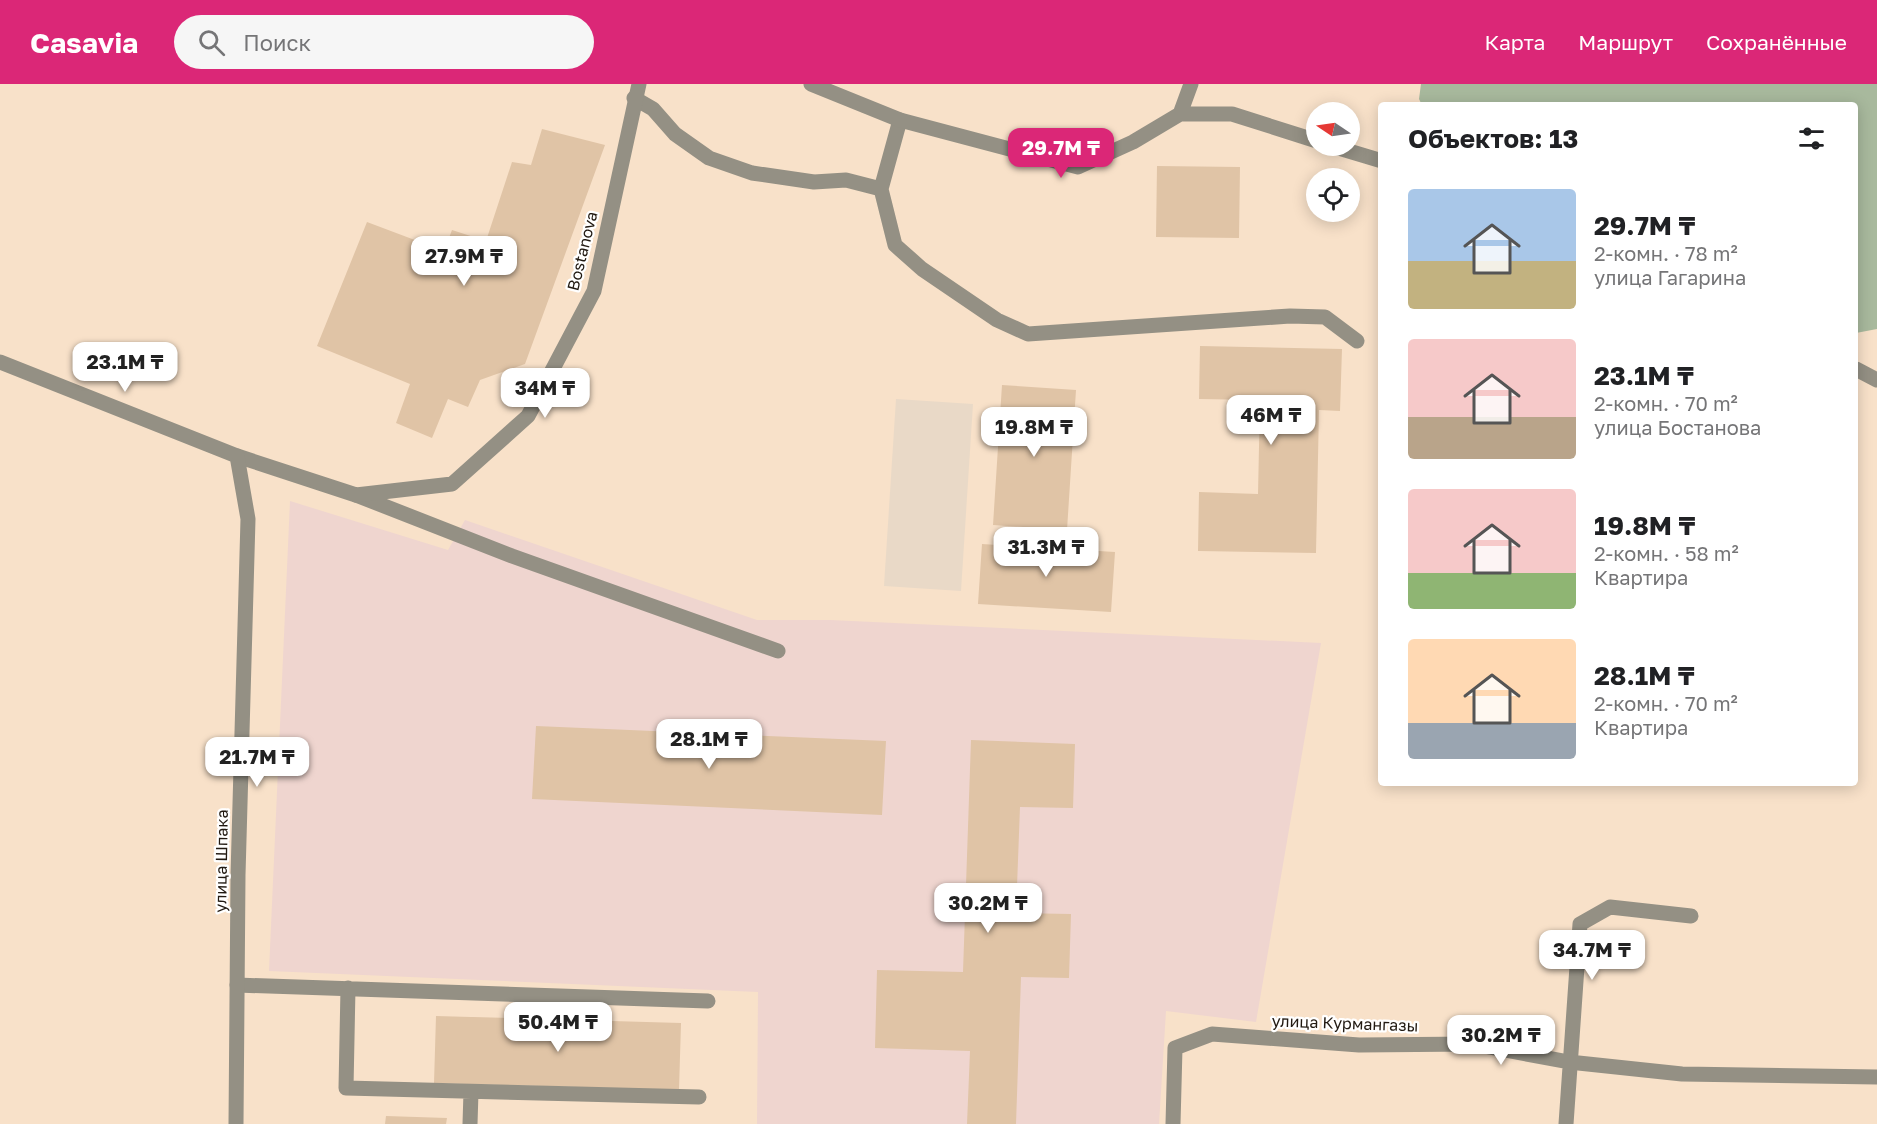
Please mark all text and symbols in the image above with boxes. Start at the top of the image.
search box [174,15,594,69]
text: Casavia [30,26,138,59]
icon: search [195,26,228,59]
text: Поиск [243,29,311,56]
text: Карта [1484,29,1545,55]
text: Маршрут [1578,29,1673,55]
text: Сохранённые [1706,29,1847,55]
north arrow [1306,102,1360,156]
map controls [1306,102,1360,222]
icon: filters [1795,122,1828,155]
text: Объектов: 13 [1408,123,1578,154]
pin: 29.7M ₸ [1006,128,1116,179]
text: 29.7M ₸ [1022,135,1100,159]
button: locate [1306,168,1360,222]
street label: Bostanova [563,209,601,293]
text: 29.7M ₸ [1594,210,1695,241]
icon: home [1456,213,1528,285]
pin: 27.9M ₸ [409,236,519,287]
text: 2-комн. · 78 m² [1594,241,1738,265]
text: 27.9M ₸ [425,243,503,267]
text: улица Гагарина [1594,265,1746,289]
pin: 23.1M ₸ [70,342,180,393]
text: 23.1M ₸ [87,349,163,373]
text: 23.1M ₸ [1594,360,1694,391]
icon: home [1456,363,1528,435]
pin: 34M ₸ [503,368,587,419]
text: 34M ₸ [515,375,575,399]
text: 2-комн. · 70 m² [1594,391,1738,415]
pin: 46M ₸ [1229,395,1313,446]
text: 46M ₸ [1241,402,1302,426]
pin: 19.8M ₸ [979,407,1089,458]
text: 19.8M ₸ [995,414,1073,438]
text: улица Бостанова [1594,415,1761,439]
text: 19.8M ₸ [1594,510,1695,541]
icon: home [1456,513,1528,585]
pin: 31.3M ₸ [991,527,1101,578]
text: 31.3M ₸ [1008,534,1084,558]
text: 2-комн. · 58 m² [1594,541,1739,565]
text: Квартира [1594,565,1688,589]
text: 28.1M ₸ [1594,660,1695,691]
icon: home [1456,663,1528,735]
text: 2-комн. · 70 m² [1594,691,1738,715]
text: Квартира [1594,715,1688,739]
pin: 28.1M ₸ [654,719,764,770]
text: 28.1M ₸ [670,726,748,750]
pin: 21.7M ₸ [202,737,312,788]
text: 21.7M ₸ [219,744,295,768]
street label: улица Шпака [210,809,232,913]
pin: 30.2M ₸ [933,883,1043,934]
text: 30.2M ₸ [948,890,1028,914]
pin: 34.7M ₸ [1537,930,1647,981]
text: 34.7M ₸ [1553,937,1631,961]
pin: 50.4M ₸ [503,1002,613,1053]
text: 50.4M ₸ [518,1009,598,1033]
street label: улица Курмангазы [1271,1010,1419,1036]
pin: 30.2M ₸ [1446,1015,1556,1066]
text: 30.2M ₸ [1461,1022,1541,1046]

